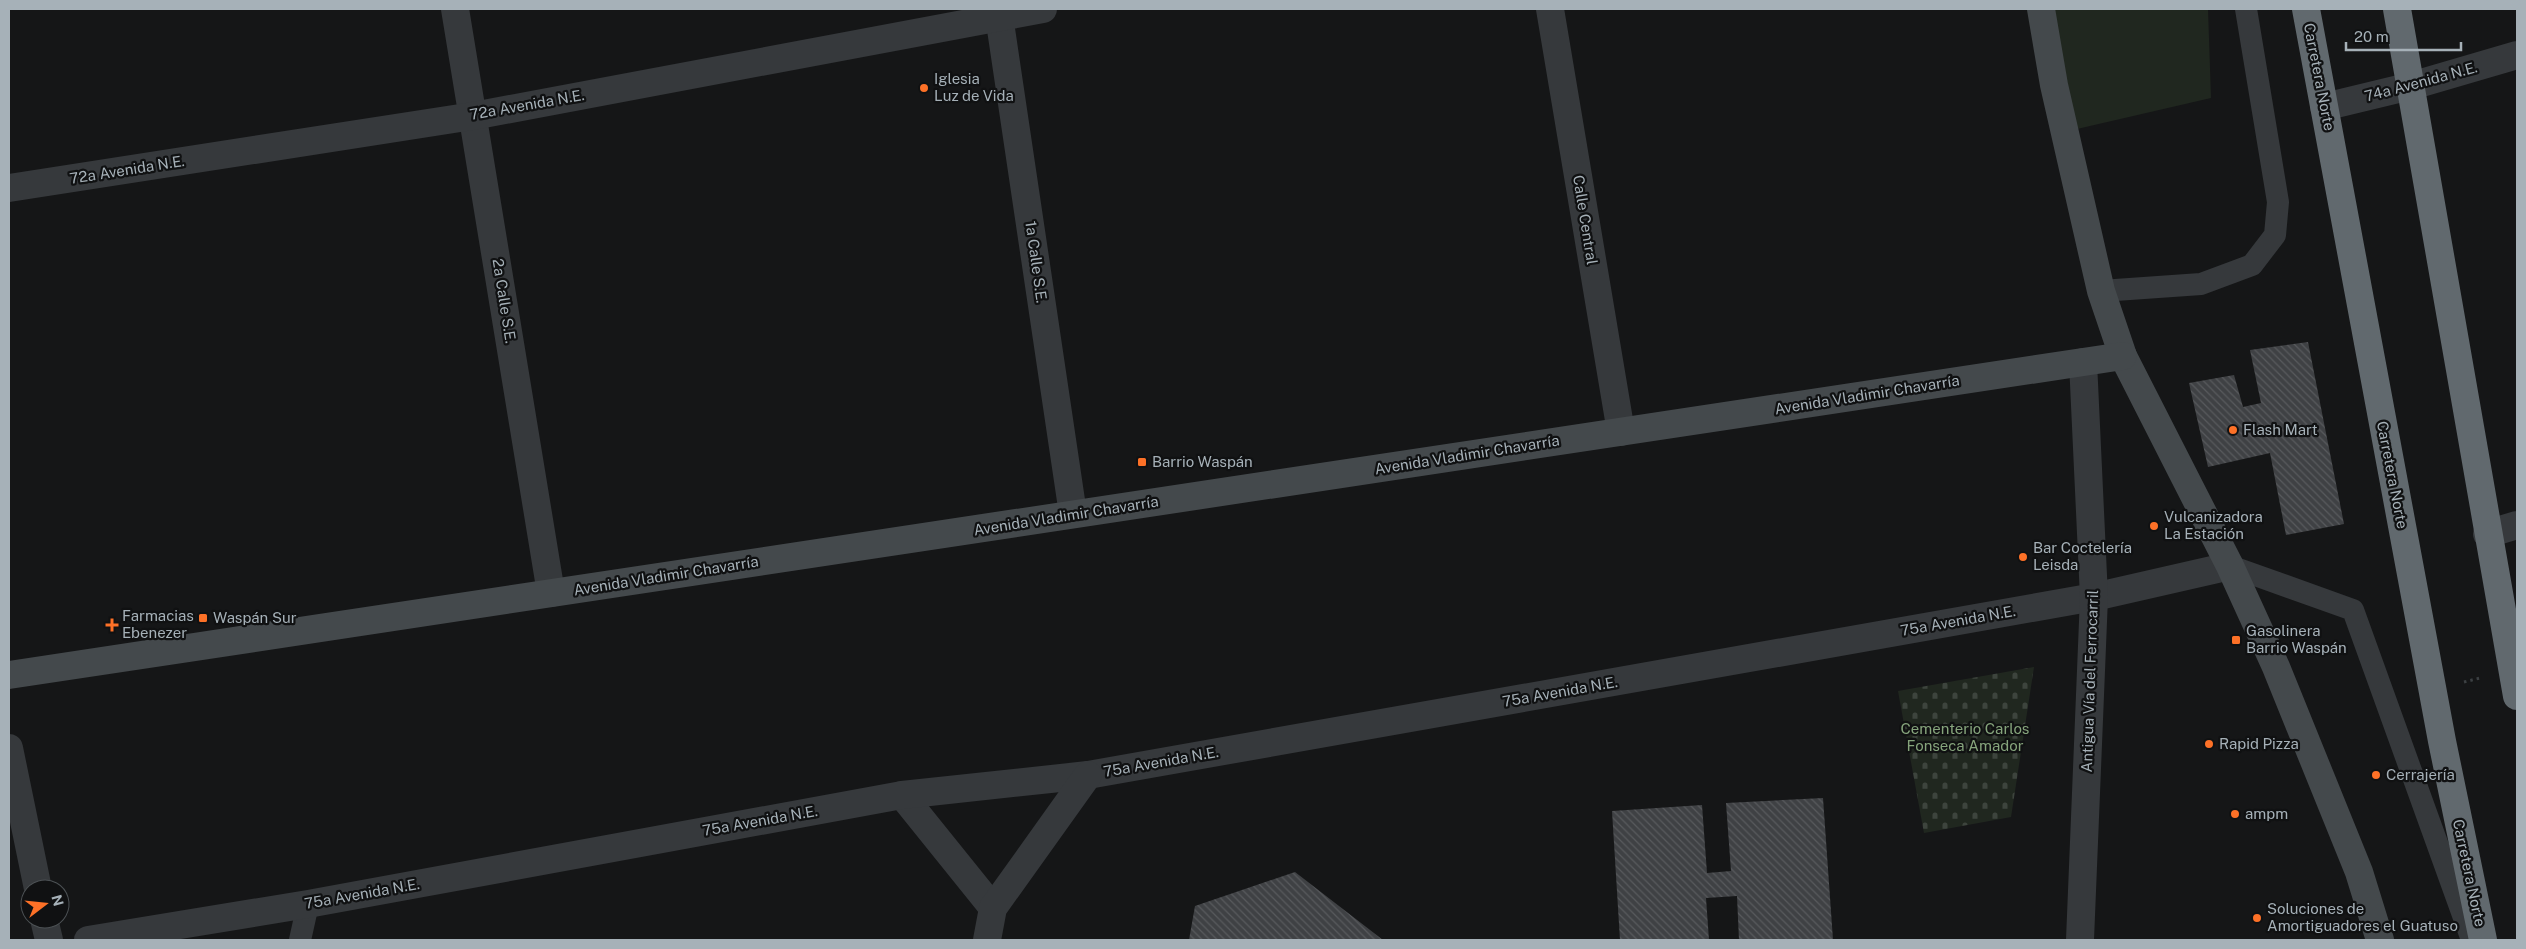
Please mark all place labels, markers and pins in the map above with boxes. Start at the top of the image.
place label: Iglesia Luz de Vida [934,70,1014,104]
marker: Iglesia Luz de Vida [918,82,930,94]
place label: Flash Mart [2243,421,2318,438]
marker: Flash Mart [2227,424,2239,436]
place label: Barrio Waspán [1152,453,1253,470]
marker: Barrio Waspán [1136,456,1148,468]
place label: Vulcanizadora La Estación [2164,508,2263,542]
marker: Vulcanizadora La Estación [2148,520,2160,532]
place label: Bar Coctelería Leisda [2033,539,2132,573]
marker: Bar Coctelería Leisda [2017,551,2029,563]
place label: Farmacias Ebenezer [122,607,194,641]
place label: Waspán Sur [213,609,297,626]
marker: Waspán Sur [197,612,209,624]
marker: Farmacias Ebenezer [106,619,118,631]
place label: Gasolinera Barrio Waspán [2246,622,2347,656]
marker: Gasolinera Barrio Waspán [2230,634,2242,646]
place label: Rapid Pizza [2219,735,2299,752]
marker: Rapid Pizza [2203,738,2215,750]
place label: Cerrajería [2386,766,2455,783]
marker: Cerrajería [2370,769,2382,781]
place label: ampm [2245,805,2288,822]
marker: ampm [2229,808,2241,820]
place label: Soluciones de Amortiguadores el Guatuso [2267,900,2458,934]
marker: Soluciones de Amortiguadores el Guatuso [2251,912,2263,924]

